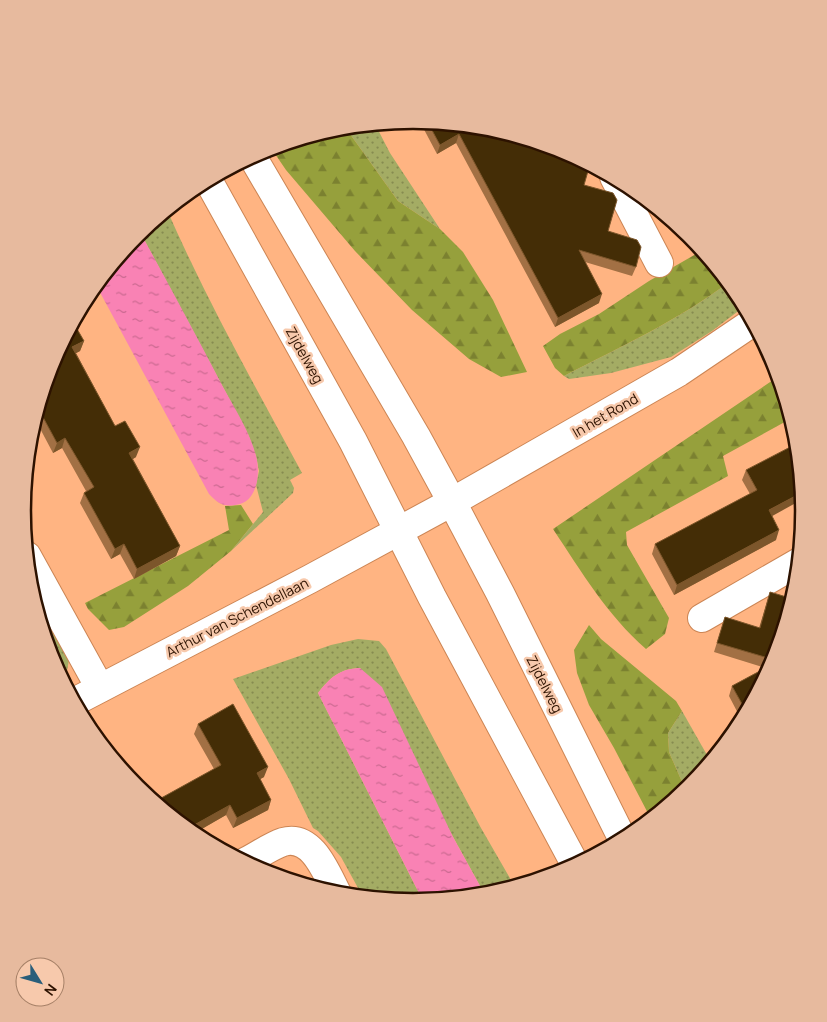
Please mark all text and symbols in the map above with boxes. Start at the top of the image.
street label: Zijdelweg [282,323,328,387]
street label: In het Rond [569,389,641,441]
street label: Arthur van Schendellaan [163,573,311,661]
street label: Zijdelweg [522,652,568,716]
north arrow [15,957,65,1007]
text: N [40,980,61,1000]

